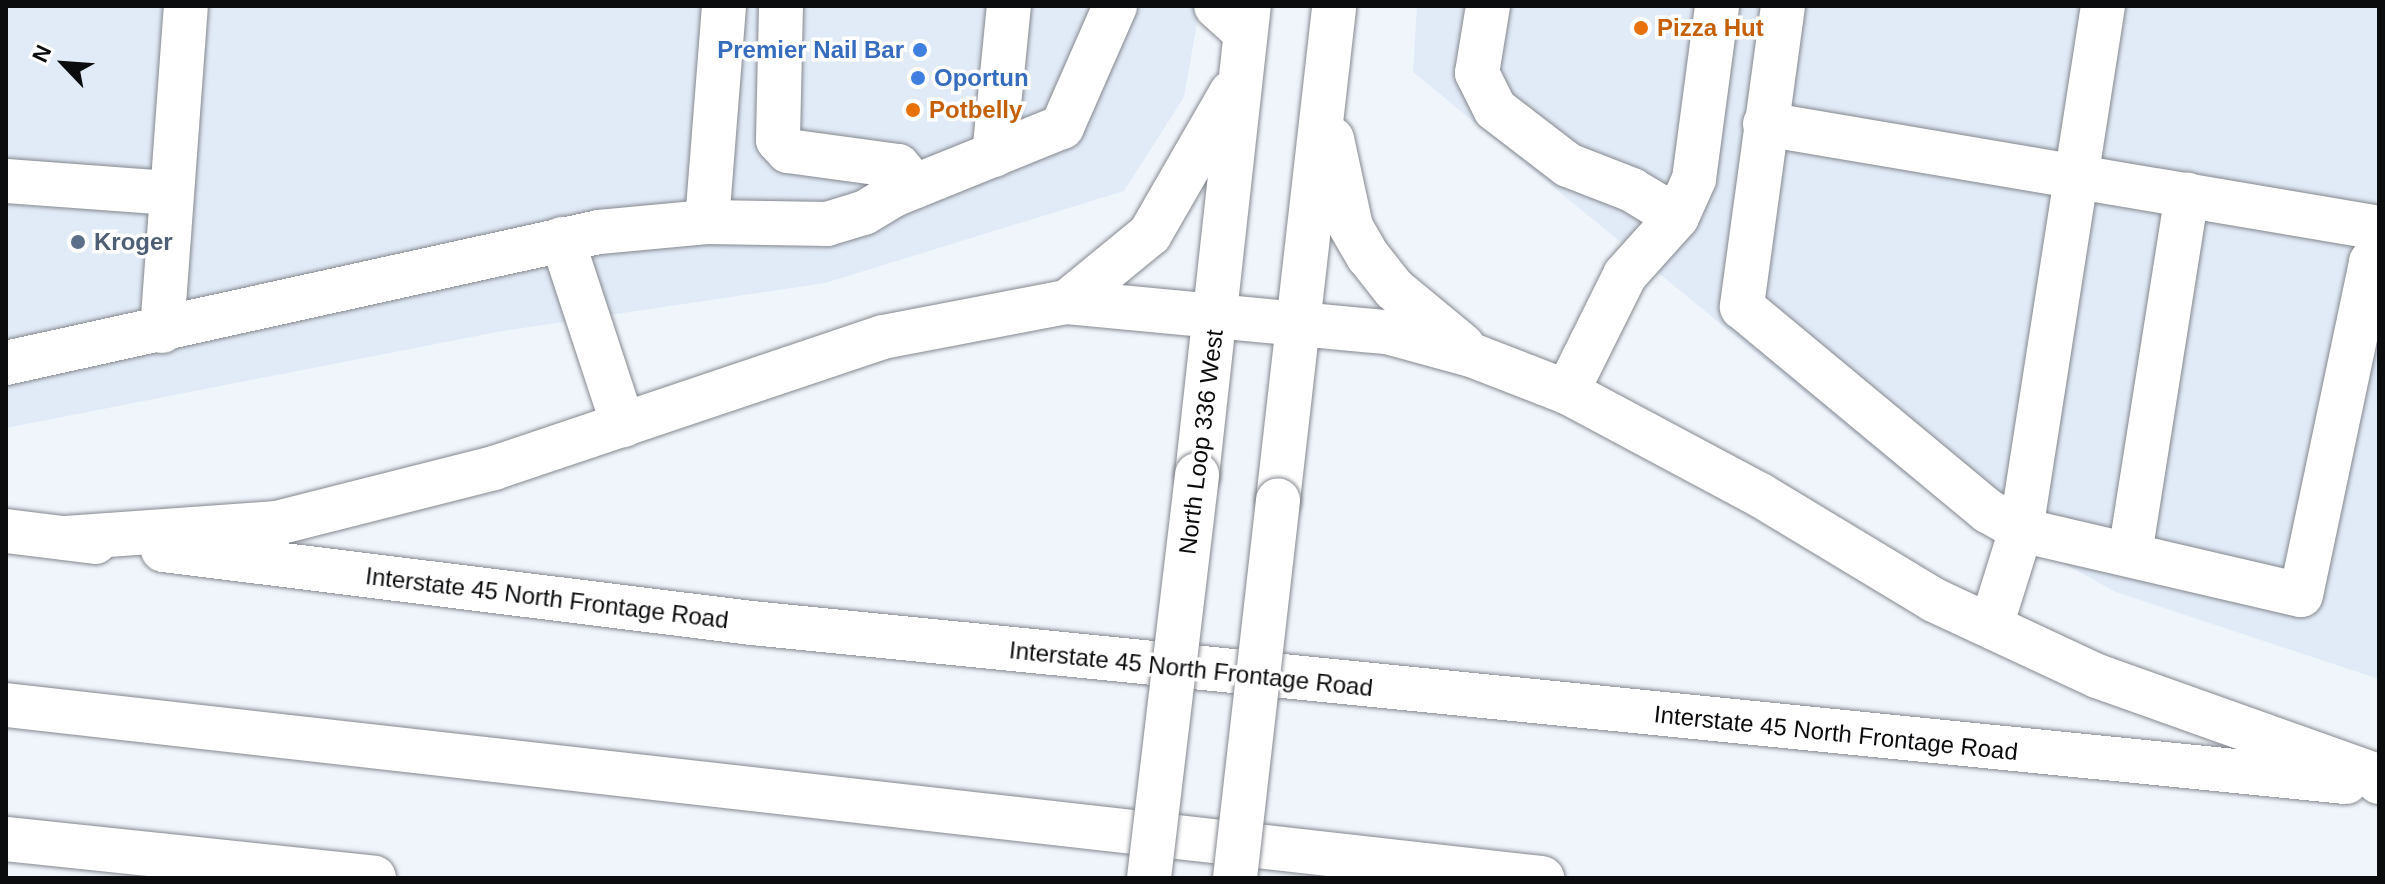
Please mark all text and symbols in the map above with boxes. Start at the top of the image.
place label: Pizza Hut [1657,14,1764,42]
marker: Pizza Hut [1632,19,1650,37]
north arrow [24,24,104,104]
place label: Premier Nail Bar [717,36,904,64]
text: N [27,41,56,66]
marker: Premier Nail Bar [911,41,929,59]
place label: Oportun [934,64,1029,92]
marker: Oportun [909,69,927,87]
place label: Potbelly [929,96,1022,124]
marker: Potbelly [904,101,922,119]
place label: Kroger [94,228,173,256]
marker: Kroger [69,233,87,251]
street label: North Loop 336 West [1173,328,1229,556]
street label: Interstate 45 North Frontage Road [364,561,730,635]
street label: Interstate 45 North Frontage Road [1008,636,1374,702]
street label: Interstate 45 North Frontage Road [1653,700,2019,766]

